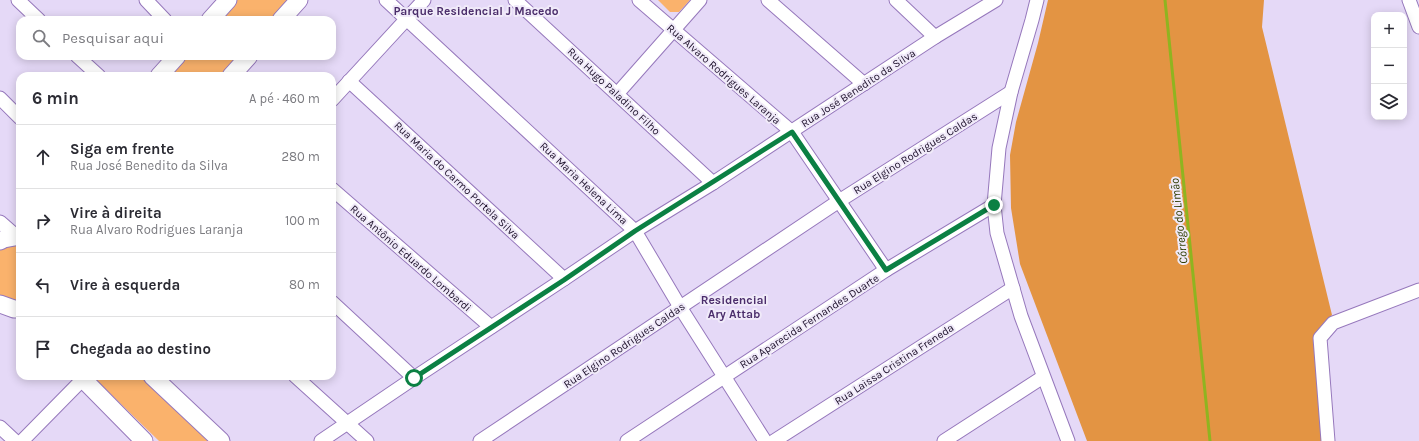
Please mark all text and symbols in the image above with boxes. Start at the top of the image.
district label: Parque Residencial J Macedo [393,4,559,18]
map controls [1371,12,1407,120]
button: + [1371,12,1407,48]
search box [16,16,336,60]
street label: Rua Alvaro Rodrigues Laranja [664,21,783,127]
icon: search [30,27,52,49]
text: Pesquisar aqui [62,29,164,47]
street label: Rua Hugo Paladino Filho [565,45,663,138]
street label: Rua José Benedito da Silva [799,47,918,130]
button: − [1371,48,1407,84]
button: layers [1371,84,1407,120]
text: 6 min [32,88,79,108]
text: A pé · 460 m [249,91,320,106]
street label: Rua Elgino Rodrigues Caldas [851,110,980,197]
street label: Rua Maria do Carmo Portela Silva [391,119,522,242]
street label: Rua Maria Helena Lima [537,139,630,227]
text: Siga em frente [70,140,174,158]
icon: ahead [32,146,54,168]
text: 280 m [282,149,320,164]
text: Rua José Benedito da Silva [70,158,228,173]
water label: Córrego do Limão [1168,177,1190,265]
route end [985,196,1003,214]
street label: Rua Antônio Eduardo Lombardi [348,202,474,314]
text: Vire à direita [70,204,162,222]
icon: right [32,210,54,232]
text: 100 m [285,213,320,228]
text: Rua Alvaro Rodrigues Laranja [70,222,243,237]
street label: Rua Aparecida Fernandes Duarte [737,271,882,371]
icon: left [32,274,54,296]
text: Vire à esquerda [70,276,180,294]
text: 80 m [289,277,320,292]
district label: Residencial Ary Attab [701,293,767,321]
street label: Rua Elgino Rodrigues Caldas [561,300,688,391]
street label: Rua Laissa Cristina Freneda [832,321,956,408]
icon: arrive [32,338,54,360]
text: Chegada ao destino [70,340,211,358]
route start [405,369,423,387]

